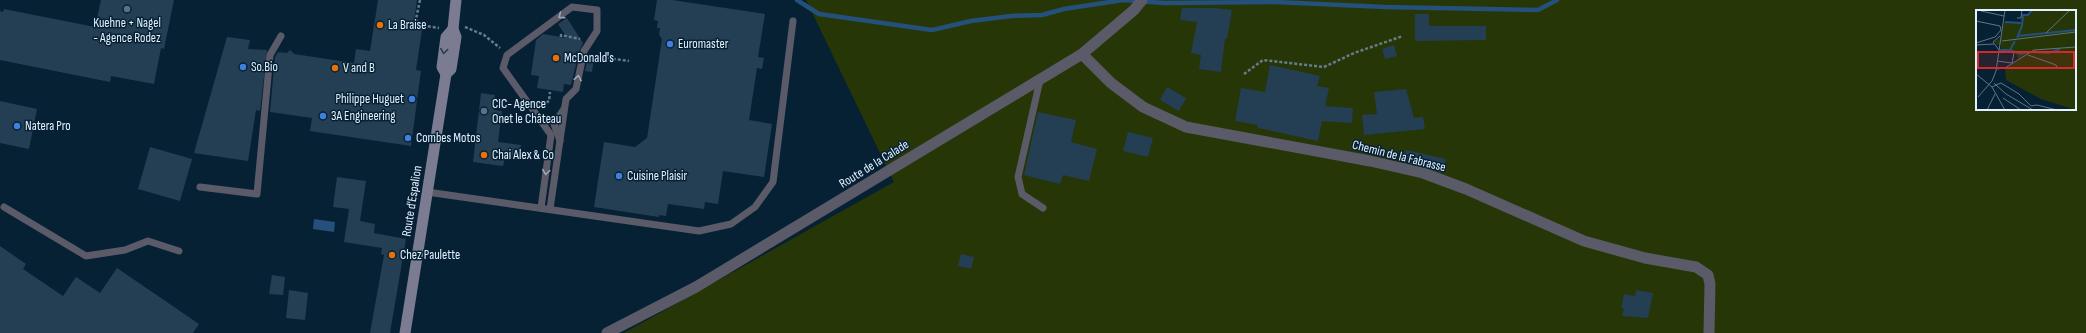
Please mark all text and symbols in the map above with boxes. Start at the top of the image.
marker: Kuehne + Nagel - Agence Rodez [122,4,132,14]
inset map [1976,10,2076,110]
one-way arrow [558,11,565,19]
place label: Kuehne + Nagel - Agence Rodez [93,15,161,46]
place label: La Braise [388,17,427,33]
marker: La Braise [375,20,385,30]
place label: Euromaster [678,36,729,52]
marker: Euromaster [665,39,675,49]
one-way arrow [440,48,449,54]
place label: McDonald's [564,50,614,66]
marker: McDonald's [551,53,561,63]
place label: So.Bio [251,59,278,75]
place label: V and B [343,60,375,76]
marker: So.Bio [238,62,248,72]
marker: V and B [330,63,340,73]
one-way arrow [574,75,582,81]
place label: Philippe Huguet [336,91,404,107]
marker: Philippe Huguet [407,94,417,104]
place label: CIC- Agence Onet le Château [492,96,561,127]
marker: CIC- Agence Onet le Château [479,106,489,116]
place label: 3A Engineering [331,108,396,124]
marker: 3A Engineering [318,111,328,121]
place label: Natera Pro [25,118,71,134]
marker: Natera Pro [12,121,22,131]
place label: Combes Motos [416,130,481,146]
marker: Combes Motos [403,133,413,143]
street label: Route de la Calade [836,136,912,192]
street label: Chemin de la Fabrasse [1351,137,1447,175]
place label: Chai Alex & Co [492,147,554,163]
marker: Chai Alex & Co [479,150,489,160]
street label: Route d'Espalion [398,164,426,238]
place label: Cuisine Plaisir [627,168,687,184]
one-way arrow [542,169,551,175]
marker: Cuisine Plaisir [614,171,624,181]
place label: Chez Paulette [400,247,460,263]
marker: Chez Paulette [387,250,397,260]

